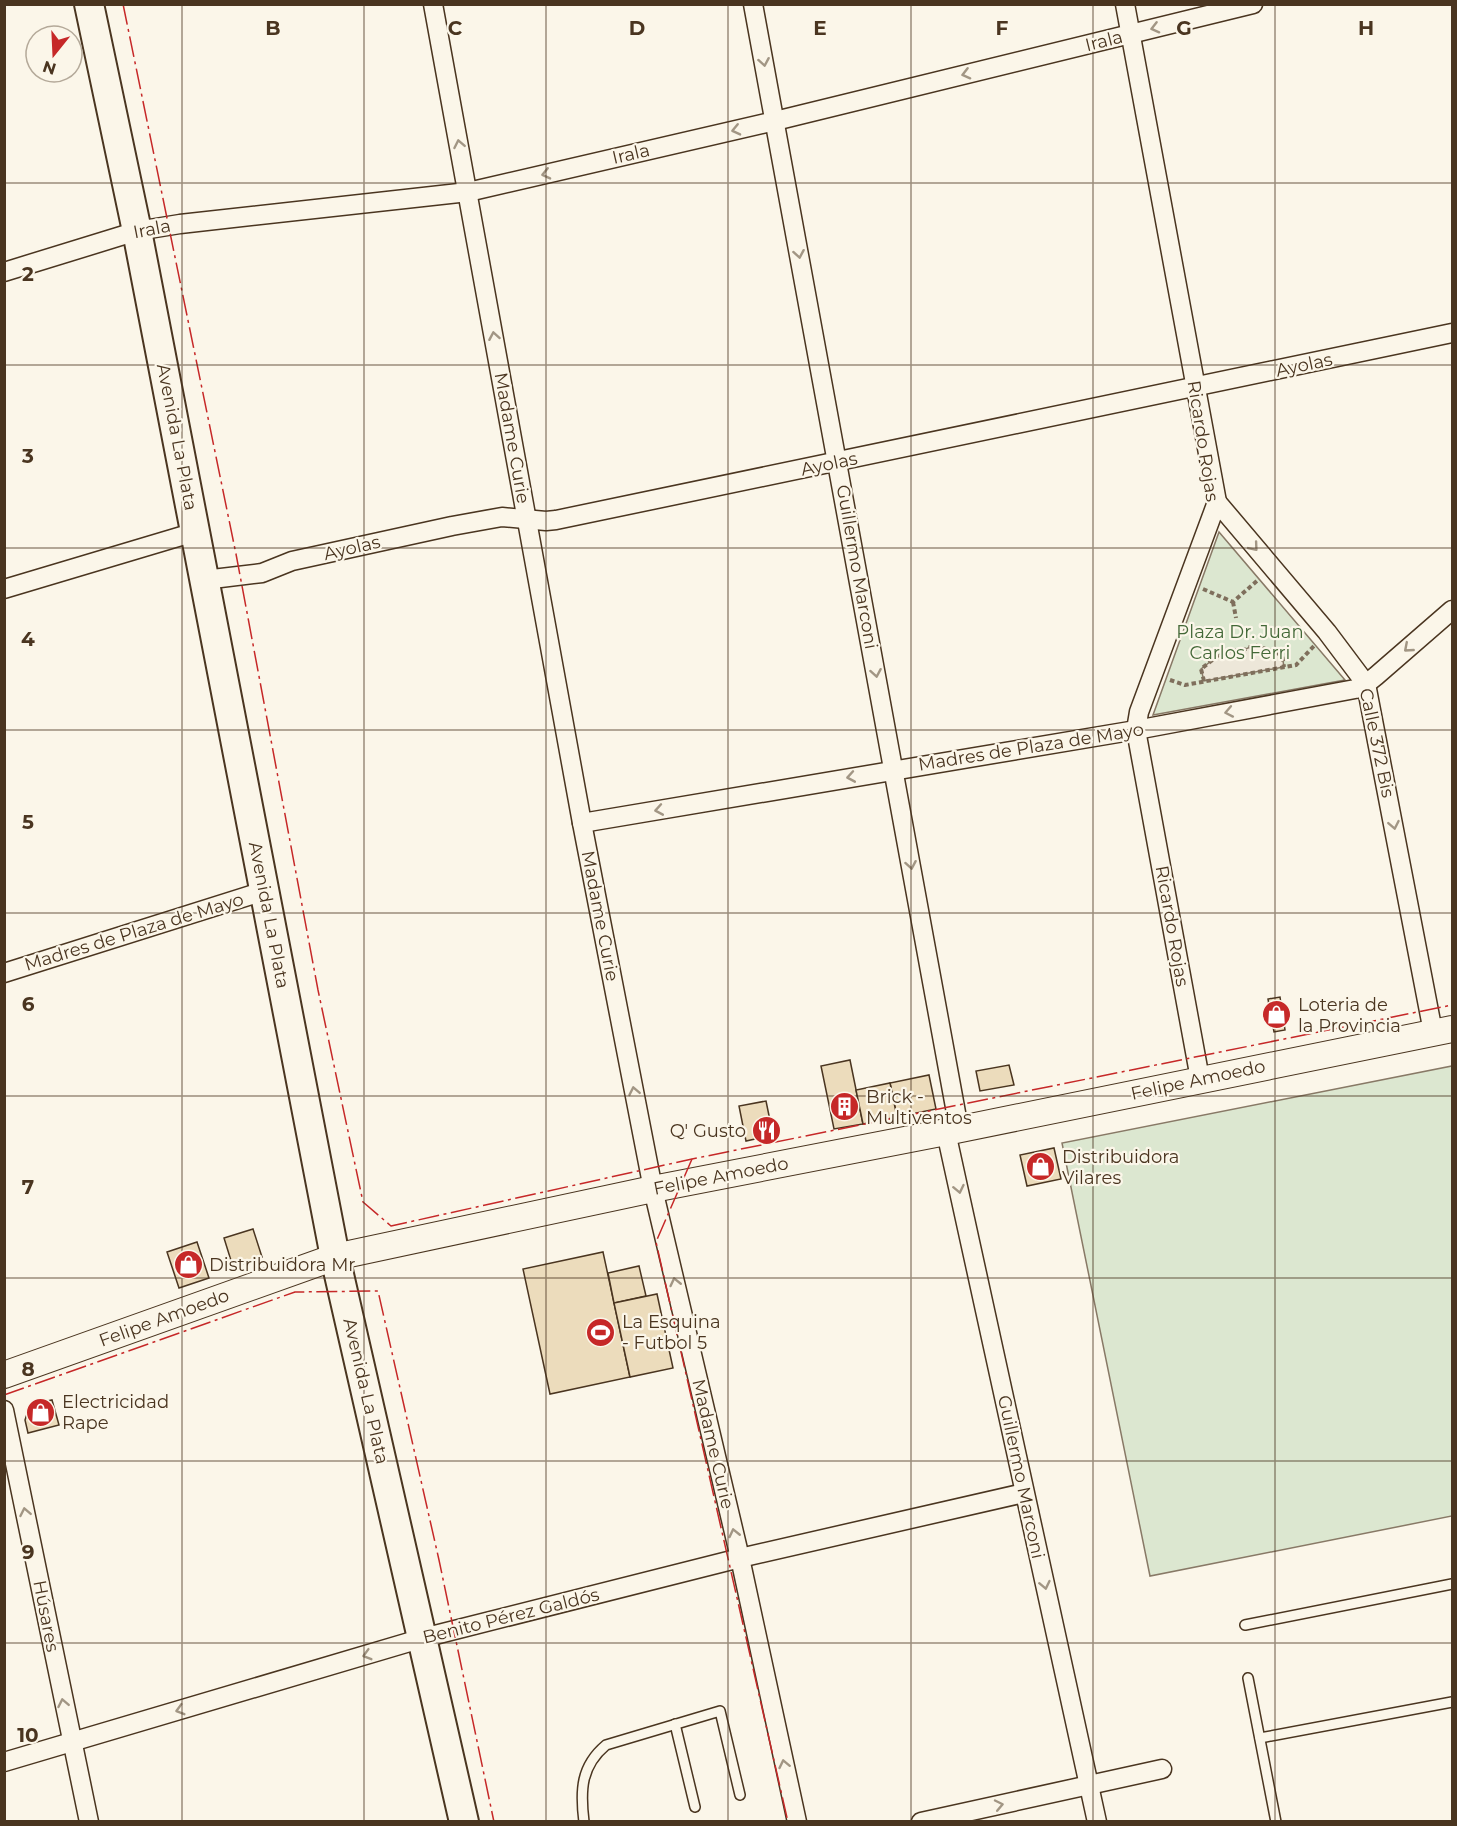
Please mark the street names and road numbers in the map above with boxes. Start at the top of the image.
street label: Irala [1083,26,1125,56]
street label: Irala [610,139,652,169]
street label: Irala [131,215,173,243]
street label: Ayolas [1274,348,1335,382]
street label: Avenida La Plata [152,362,202,512]
street label: Madame Curie [490,371,534,505]
street label: Ricardo Rojas [1183,379,1223,503]
street label: Ayolas [799,447,860,481]
street label: Guillermo Marconi [832,483,882,651]
street label: Ayolas [322,531,383,565]
street label: Calle 372 Bis [1355,686,1399,800]
street label: Madres de Plaza de Mayo [917,718,1145,776]
street label: Avenida La Plata [244,840,294,990]
street label: Madame Curie [577,849,623,983]
street label: Ricardo Rojas [1151,864,1193,988]
street label: Madres de Plaza de Mayo [22,888,246,976]
street label: Felipe Amoedo [1129,1055,1267,1105]
street label: Felipe Amoedo [652,1152,790,1200]
street label: Felipe Amoedo [96,1284,232,1352]
street label: Avenida La Plata [338,1316,394,1466]
street label: Madame Curie [687,1377,739,1511]
street label: Guillermo Marconi [993,1393,1049,1561]
street label: Húsares [28,1578,64,1654]
street label: Benito Pérez Galdós [420,1583,602,1649]

